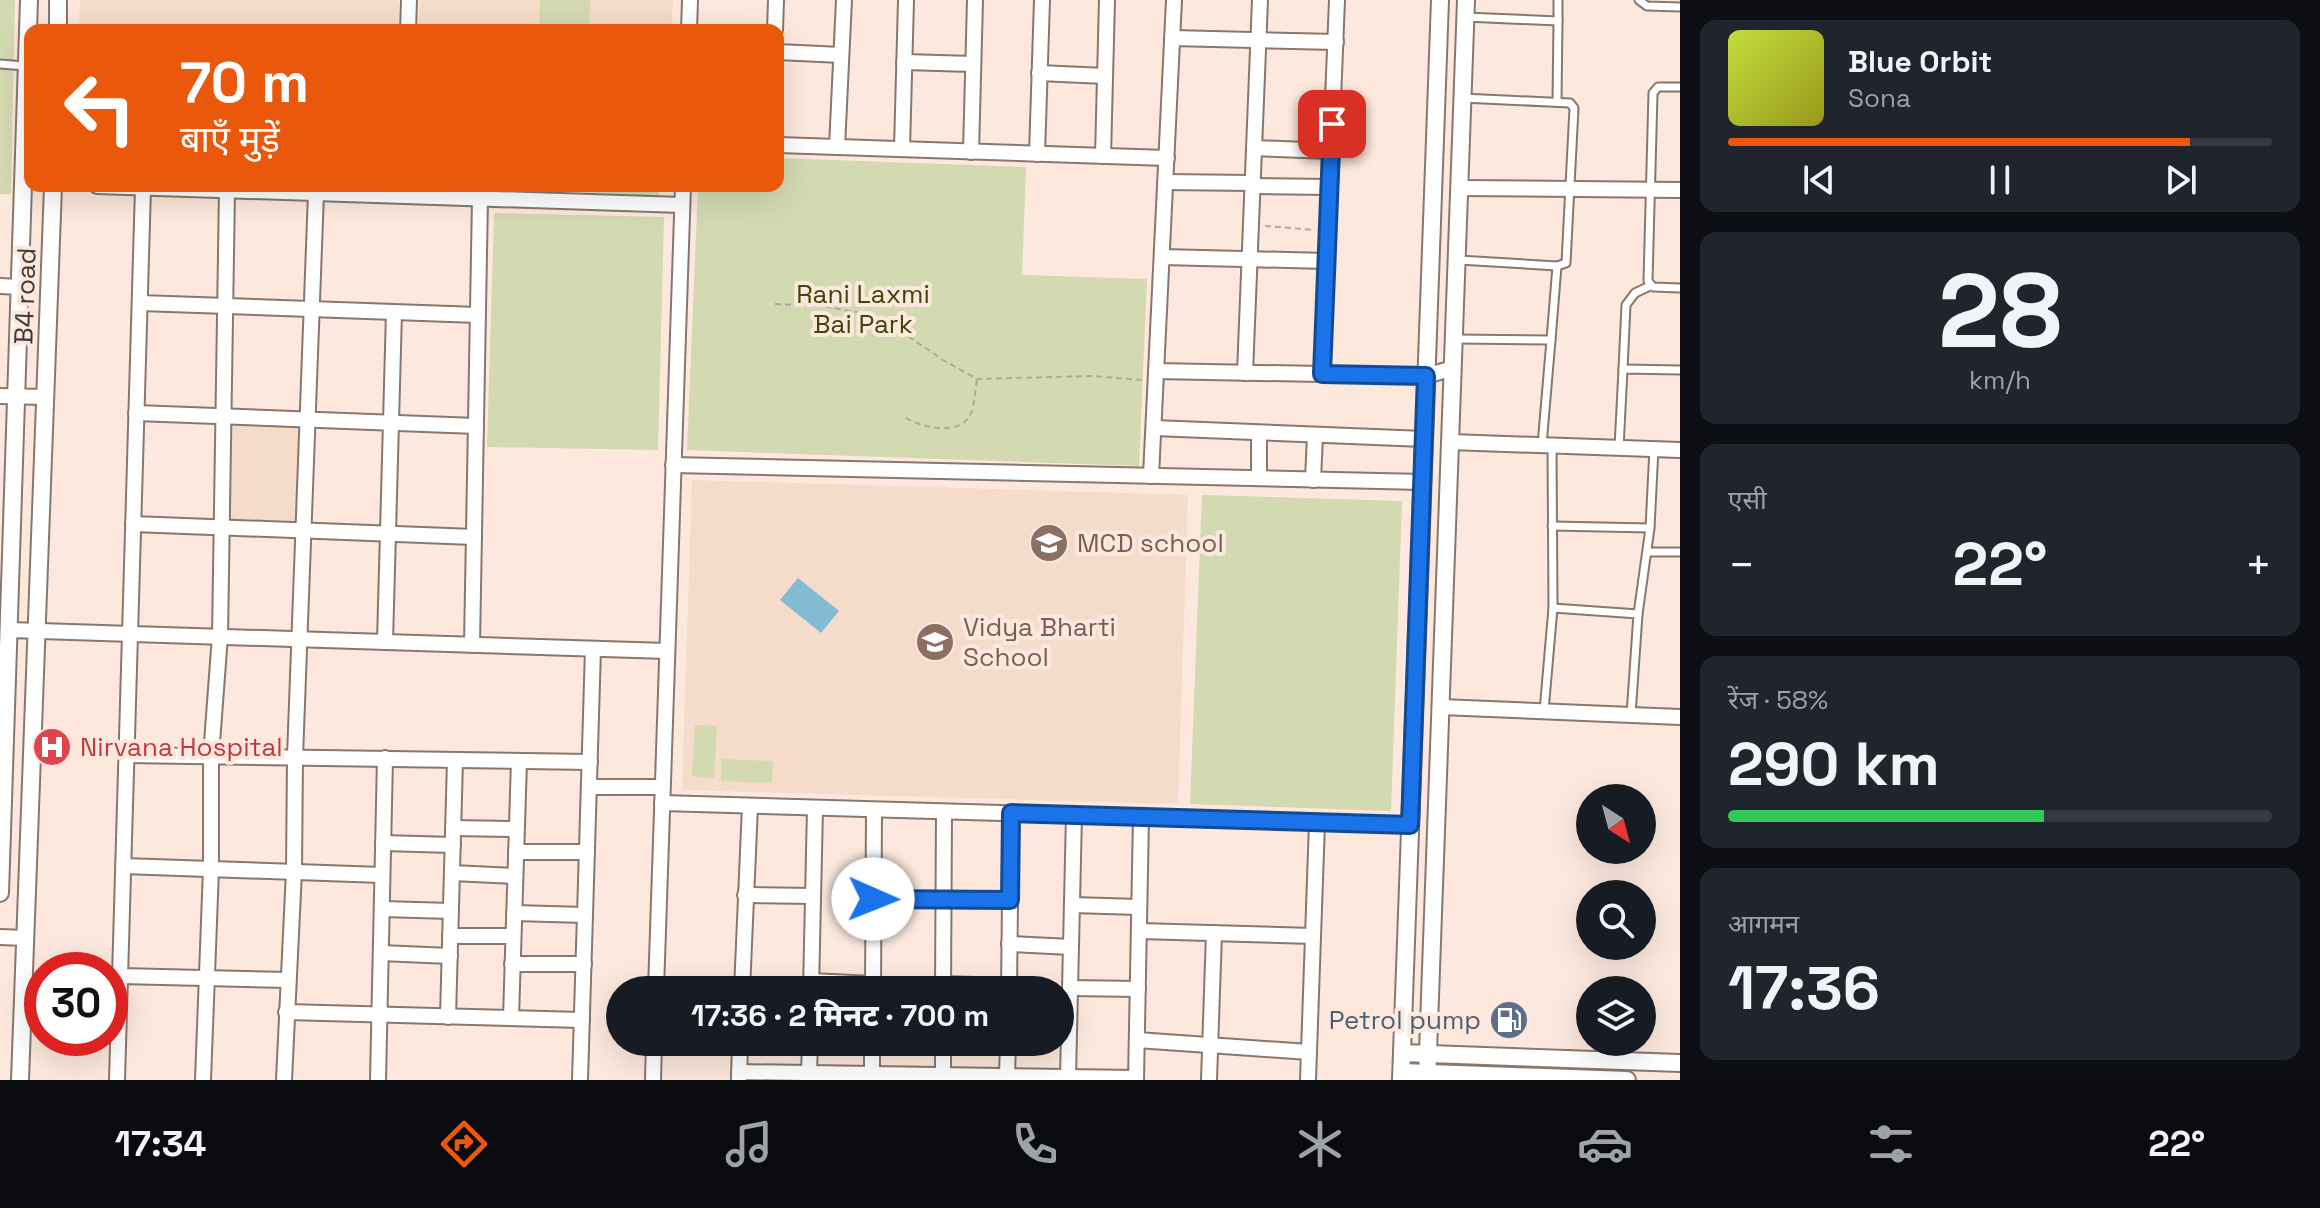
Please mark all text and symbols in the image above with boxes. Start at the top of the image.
text: Blue Orbit [1848,42,1992,81]
text: 70 m [180,47,309,118]
icon: left [48,56,152,160]
text: Sona [1848,81,1911,115]
pin [1298,90,1366,158]
icon: arrive [1310,102,1354,146]
text: बाएँ मुड़ें [180,117,280,163]
icon: previous [1797,158,1841,202]
icon: pause [1978,158,2022,202]
icon: next [2159,158,2203,202]
text: 28 [1938,245,2062,377]
street label: B4 road [6,247,44,345]
park label: Rani Laxmi Bai Park [796,277,930,341]
text: km/h [1969,363,2031,397]
text: एसी [1728,483,1767,517]
school or university icon: MCD school [1028,522,1070,564]
place label: MCD school [1077,526,1224,560]
text: 22° [1953,526,2047,603]
text: − [1728,537,1755,593]
text: + [2245,537,2272,593]
place label: Vidya Bharti School [963,610,1116,674]
school or university icon: Vidya Bharti School [914,621,956,663]
text: रेंज · 58% [1728,683,1828,717]
hospital icon: Nirvana Hospital [31,726,73,768]
text: 290 km [1728,726,1940,803]
place label: Nirvana Hospital [80,730,283,764]
north arrow [1576,784,1656,864]
map controls [1576,784,1656,1056]
position arrow [831,857,915,941]
button: search [1576,880,1656,960]
text: आगमन [1728,907,1799,941]
text: 17:36 [1728,950,1880,1027]
speed limit sign: 30 [24,952,128,1056]
button: layers [1576,976,1656,1056]
text: 17:36 · 2 मिनट · 700 m [691,996,989,1035]
fuel station icon: Petrol pump [1488,999,1530,1041]
place label: Petrol pump [1329,1003,1481,1037]
icon: directions [436,1116,492,1172]
icon: music [721,1116,777,1172]
icon: phone [1007,1116,1063,1172]
icon: climate [1292,1116,1348,1172]
icon: car [1577,1116,1633,1172]
icon: filters [1863,1116,1919,1172]
text: 17:34 [115,1121,206,1167]
text: 22° [2148,1121,2205,1167]

